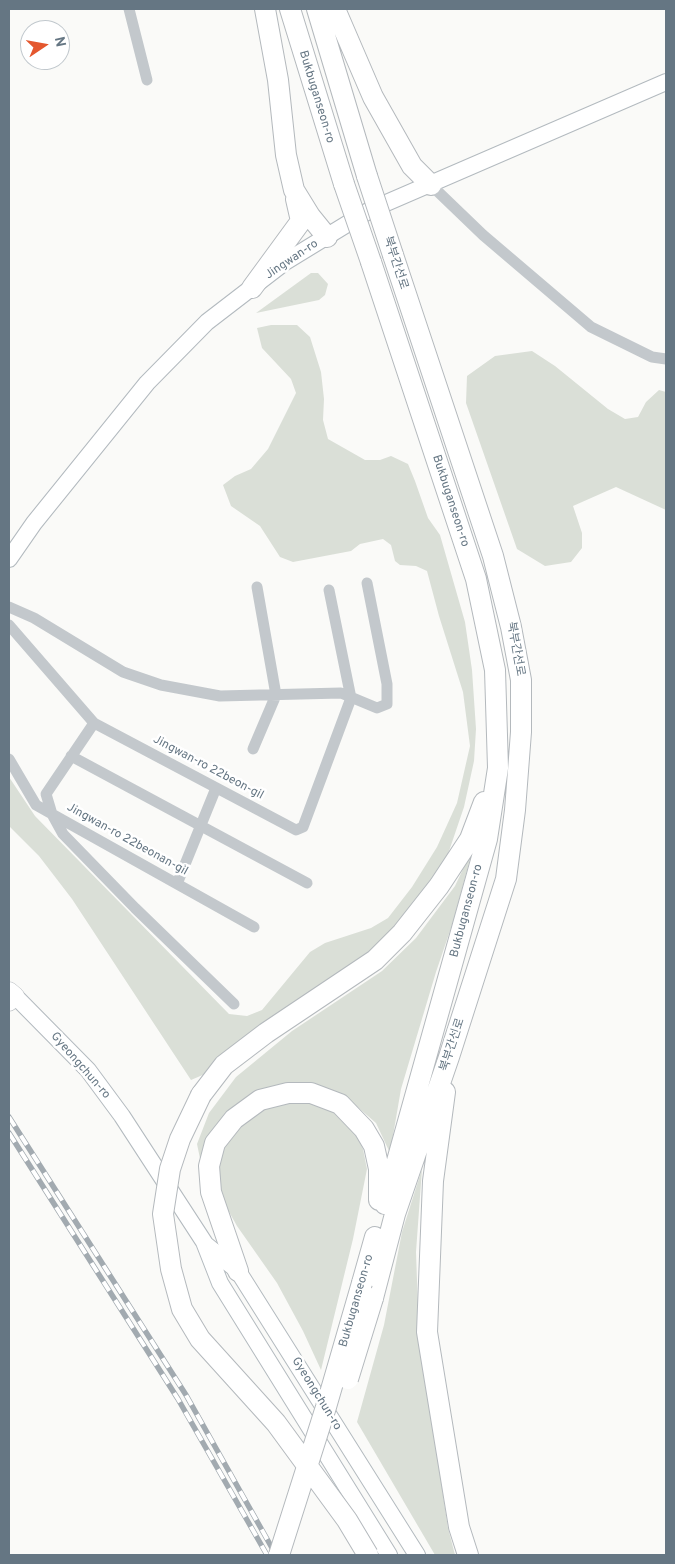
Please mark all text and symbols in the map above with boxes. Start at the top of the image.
north arrow [20,20,70,70]
text: N [50,35,69,49]
street label: Bukbuganseon-ro [295,49,337,145]
street label: 북부간선로 [380,235,410,291]
street label: Jingwan-ro [263,237,321,283]
street label: Bukbuganseon-ro [428,453,472,549]
street label: 북부간선로 [503,621,527,677]
street label: Jingwan-ro 22beon-gil [150,733,266,803]
street label: Jingwan-ro 22beonan-gil [64,801,190,879]
street label: Bukbuganseon-ro [448,863,486,959]
street label: 북부간선로 [438,1017,468,1073]
street label: Gyeongchun-ro [47,1030,113,1102]
street label: Bukbuganseon-ro [337,1253,377,1349]
street label: Gyeongchun-ro [288,1355,344,1433]

